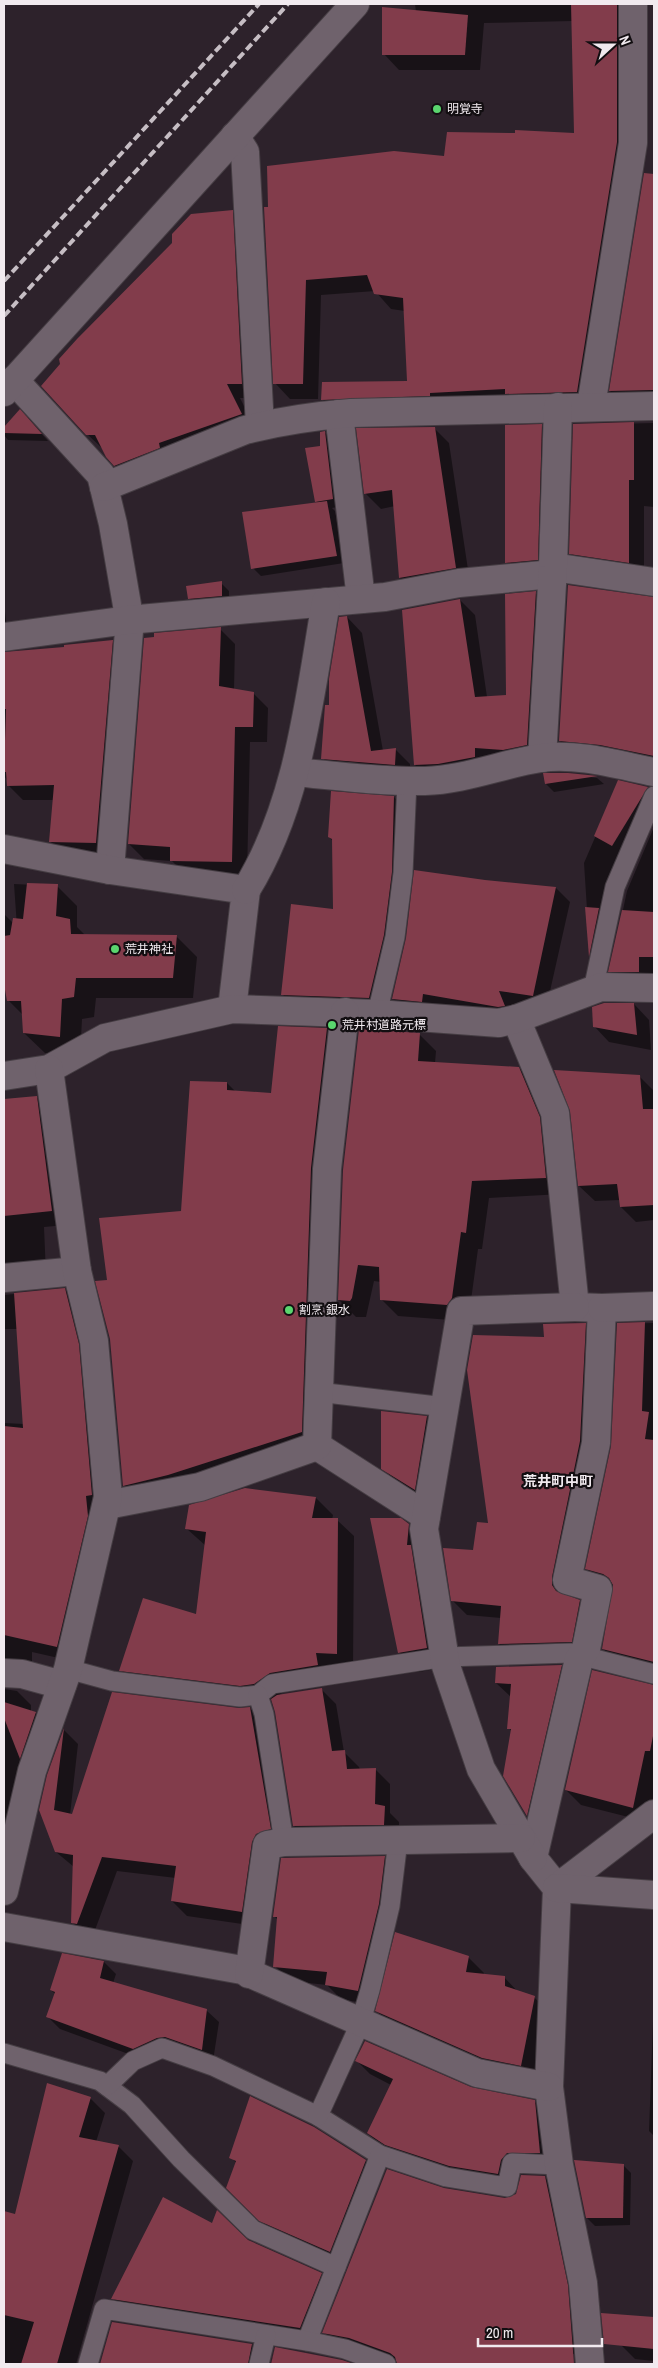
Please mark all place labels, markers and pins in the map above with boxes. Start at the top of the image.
place label: 明覚寺 [447,101,483,117]
marker: 明覚寺 [431,103,443,115]
place label: 荒井神社 [125,941,173,957]
marker: 荒井神社 [109,943,121,955]
place label: 荒井村道路元標 [342,1017,426,1033]
marker: 荒井村道路元標 [326,1019,338,1031]
place label: 割烹 銀水 [299,1302,350,1318]
marker: 割烹 銀水 [283,1304,295,1316]

